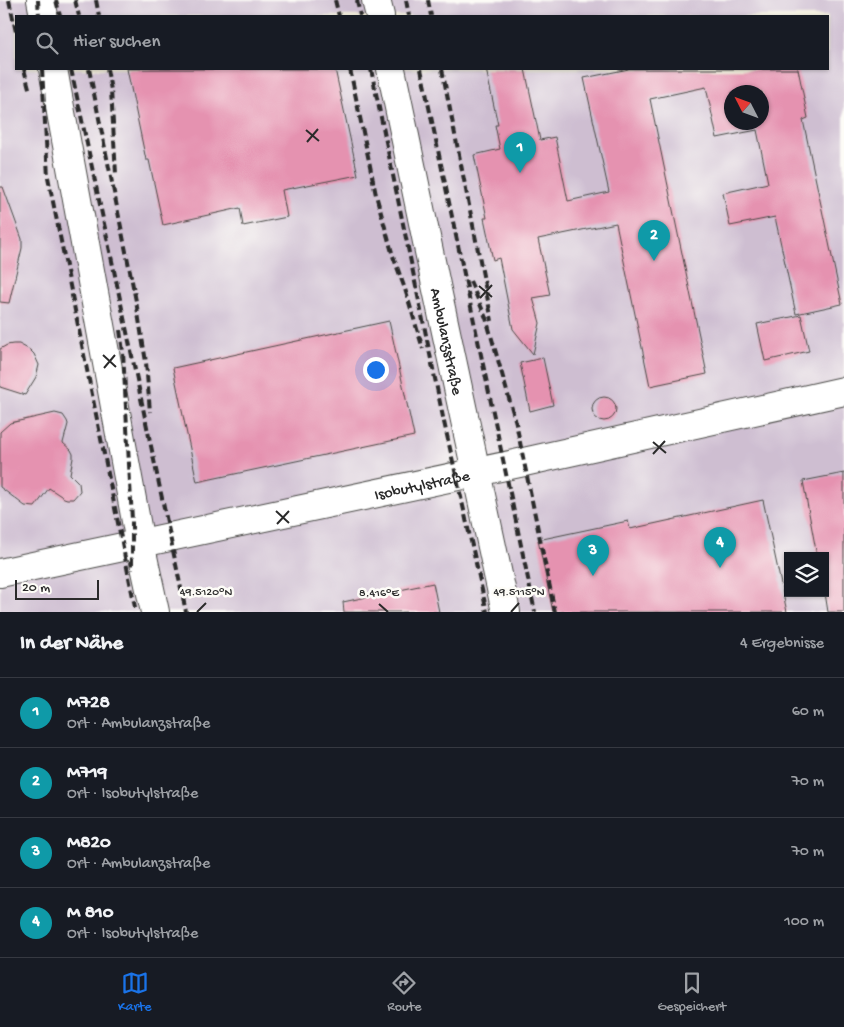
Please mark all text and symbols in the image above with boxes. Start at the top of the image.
search box [15,15,829,70]
icon: search [33,29,61,57]
text: Hier suchen [73,31,160,54]
north arrow [724,85,769,130]
pin: 1 [504,132,536,173]
pin: 2 [638,220,670,261]
street label: Ambulanzstraße [424,287,465,398]
your location [363,357,389,383]
street label: Isobutylstraße [373,468,472,506]
pin: 4 [704,527,736,568]
pin: 3 [577,535,609,576]
map controls [784,552,829,597]
button: layers [784,552,829,597]
scale bar [15,577,99,600]
text: 20 m [22,580,50,597]
text: 49.5120°N [180,586,232,600]
text: 49.5115°N [493,586,545,600]
text: 8.416°E [359,587,399,601]
text: In der Nähe [20,632,123,657]
text: 4 Ergebnisse [740,635,824,654]
text: M728 [67,692,110,715]
text: 1 [33,703,39,722]
text: 60 m [792,703,824,722]
text: Ort · Ambulanzstraße [67,715,210,734]
text: M719 [67,762,107,785]
text: 2 [32,773,40,792]
text: 70 m [791,773,824,792]
text: Ort · Isobutylstraße [67,785,198,804]
text: M820 [67,832,111,855]
text: 3 [32,843,40,862]
text: 70 m [791,843,824,862]
text: Ort · Ambulanzstraße [67,855,210,874]
text: M 810 [67,902,114,925]
text: 4 [32,913,40,932]
text: 100 m [784,913,824,932]
text: Ort · Isobutylstraße [67,925,198,944]
tab: Karte [118,969,151,1016]
tab: Route [387,969,421,1016]
tab: Gespeichert [657,969,726,1016]

